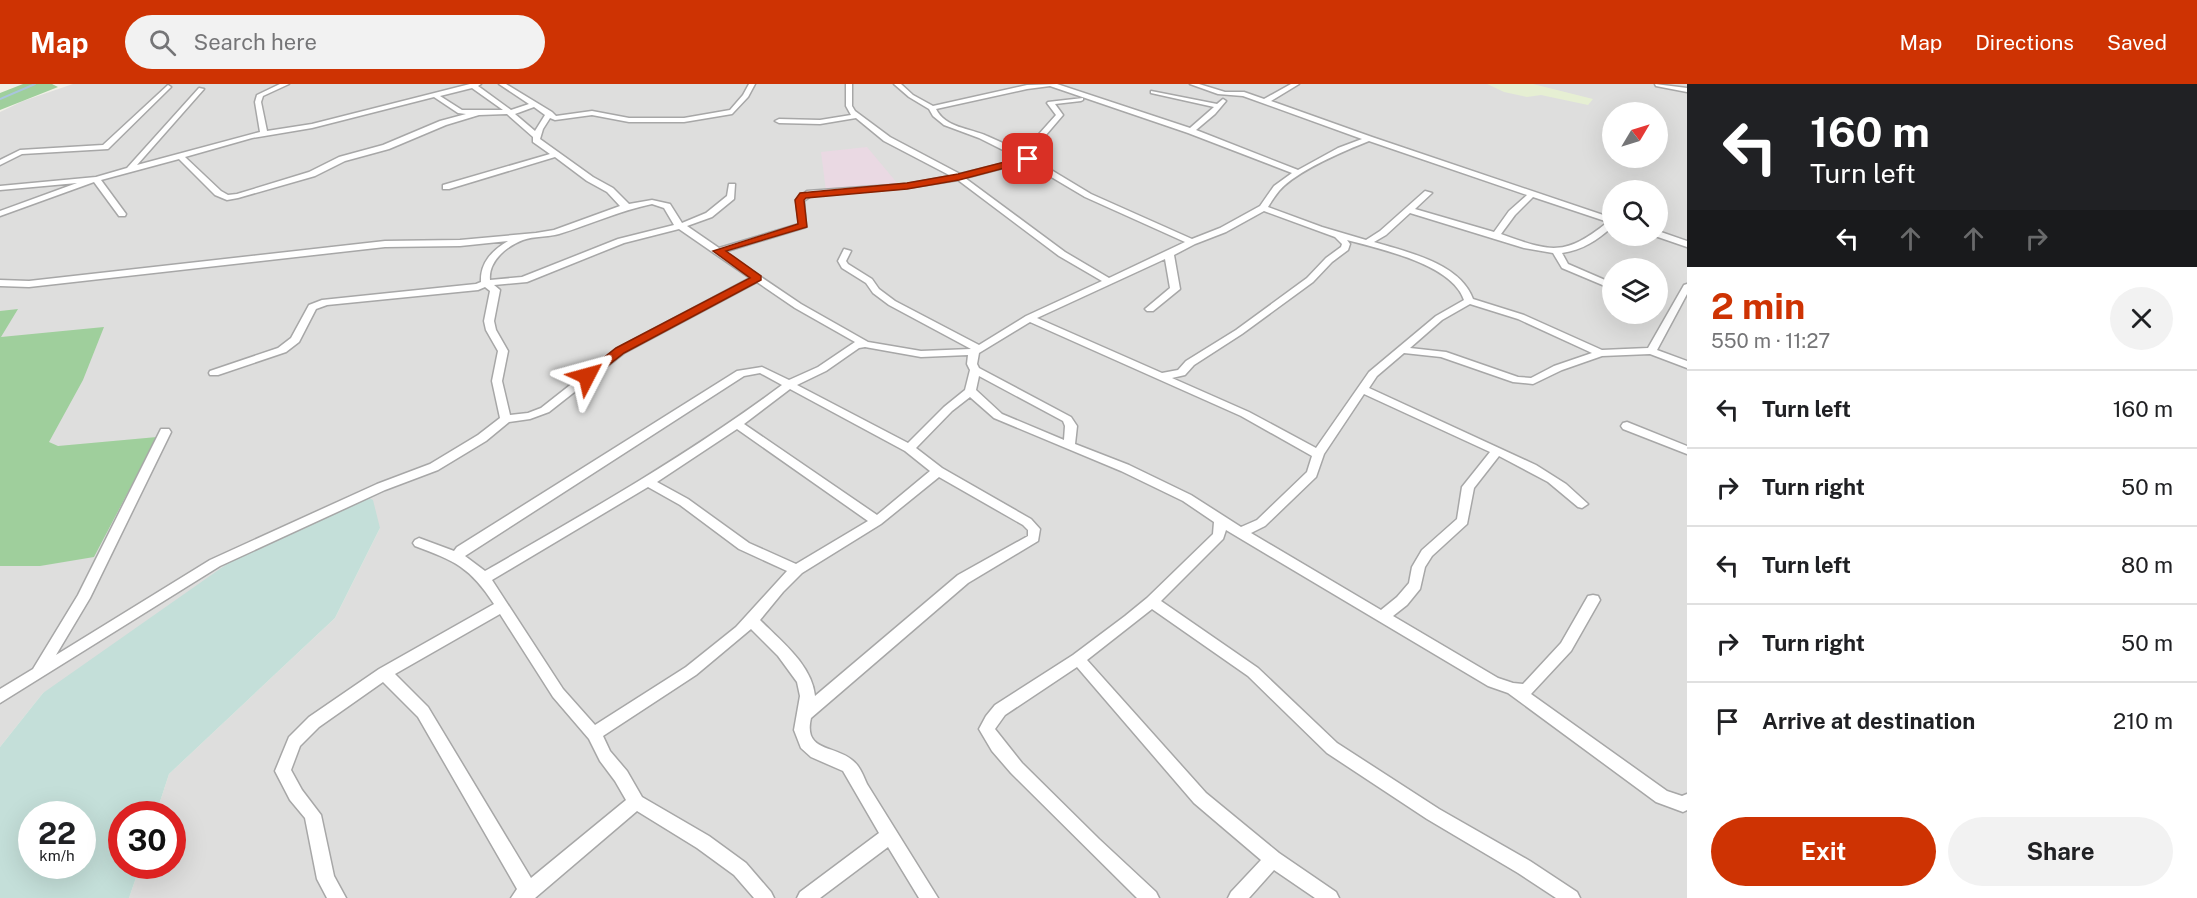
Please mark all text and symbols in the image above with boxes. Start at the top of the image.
search box [125,15,545,69]
text: Map [30,26,89,59]
icon: search [146,26,179,59]
text: Search here [194,29,317,55]
text: Map [1900,30,1942,55]
text: Directions [1975,30,2074,55]
text: Saved [2107,30,2167,55]
north arrow [1602,102,1668,168]
map controls [1602,102,1668,324]
text: 160 m [1810,107,1930,156]
icon: left [1711,108,1789,186]
pin [1002,133,1053,184]
icon: arrive [1011,142,1044,175]
text: Turn left [1810,157,1916,189]
button: search [1602,180,1668,246]
icon: left [1831,222,1864,255]
icon: ahead [1894,222,1927,255]
icon: ahead [1957,222,1990,255]
icon: right [2020,222,2053,255]
button: layers [1602,258,1668,324]
text: 2 min [1711,285,1805,327]
button: close [2110,287,2173,350]
text: 550 m · 11:27 [1711,329,1830,353]
position arrow [555,344,619,408]
icon: left [1711,393,1744,426]
text: Turn left [1762,396,1851,422]
text: 160 m [2113,396,2173,422]
icon: right [1711,471,1744,504]
text: Turn right [1762,474,1865,500]
text: 50 m [2121,474,2173,500]
icon: left [1711,549,1744,582]
text: Turn left [1762,552,1851,578]
text: 80 m [2121,552,2173,578]
icon: right [1711,627,1744,660]
text: Turn right [1762,630,1865,656]
text: 50 m [2121,630,2173,656]
icon: arrive [1711,705,1744,738]
text: Arrive at destination [1762,708,1975,734]
text: 210 m [2113,708,2173,734]
speed limit sign: 30 [108,801,186,879]
text: 22 [38,815,76,851]
button: Exit [1711,817,1936,886]
button: Share [1948,817,2173,886]
text: km/h [39,847,75,864]

